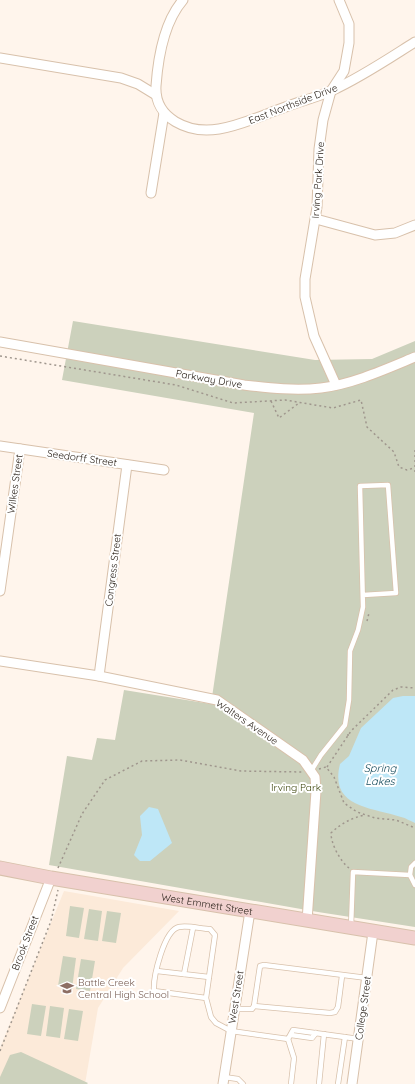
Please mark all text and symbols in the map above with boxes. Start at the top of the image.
street label: East Northside Drive [247,81,340,127]
street label: Irving Park Drive [309,141,327,219]
street label: Parkway Drive [175,367,244,391]
street label: Seedorff Street [46,447,118,469]
street label: Wilkes Street [4,453,26,514]
street label: Congress Street [102,532,124,607]
street label: Walters Avenue [213,696,281,748]
water label: Spring Lakes [364,761,397,788]
park label: Irving Park [271,781,321,794]
street label: West Emmett Street [160,890,254,918]
street label: Brook Street [9,913,42,972]
street label: West Street [225,969,247,1024]
street label: College Street [352,975,374,1041]
place label: Battle Creek Central High School [78,976,169,1001]
school or university icon: Battle Creek Central High School [59,980,75,996]

